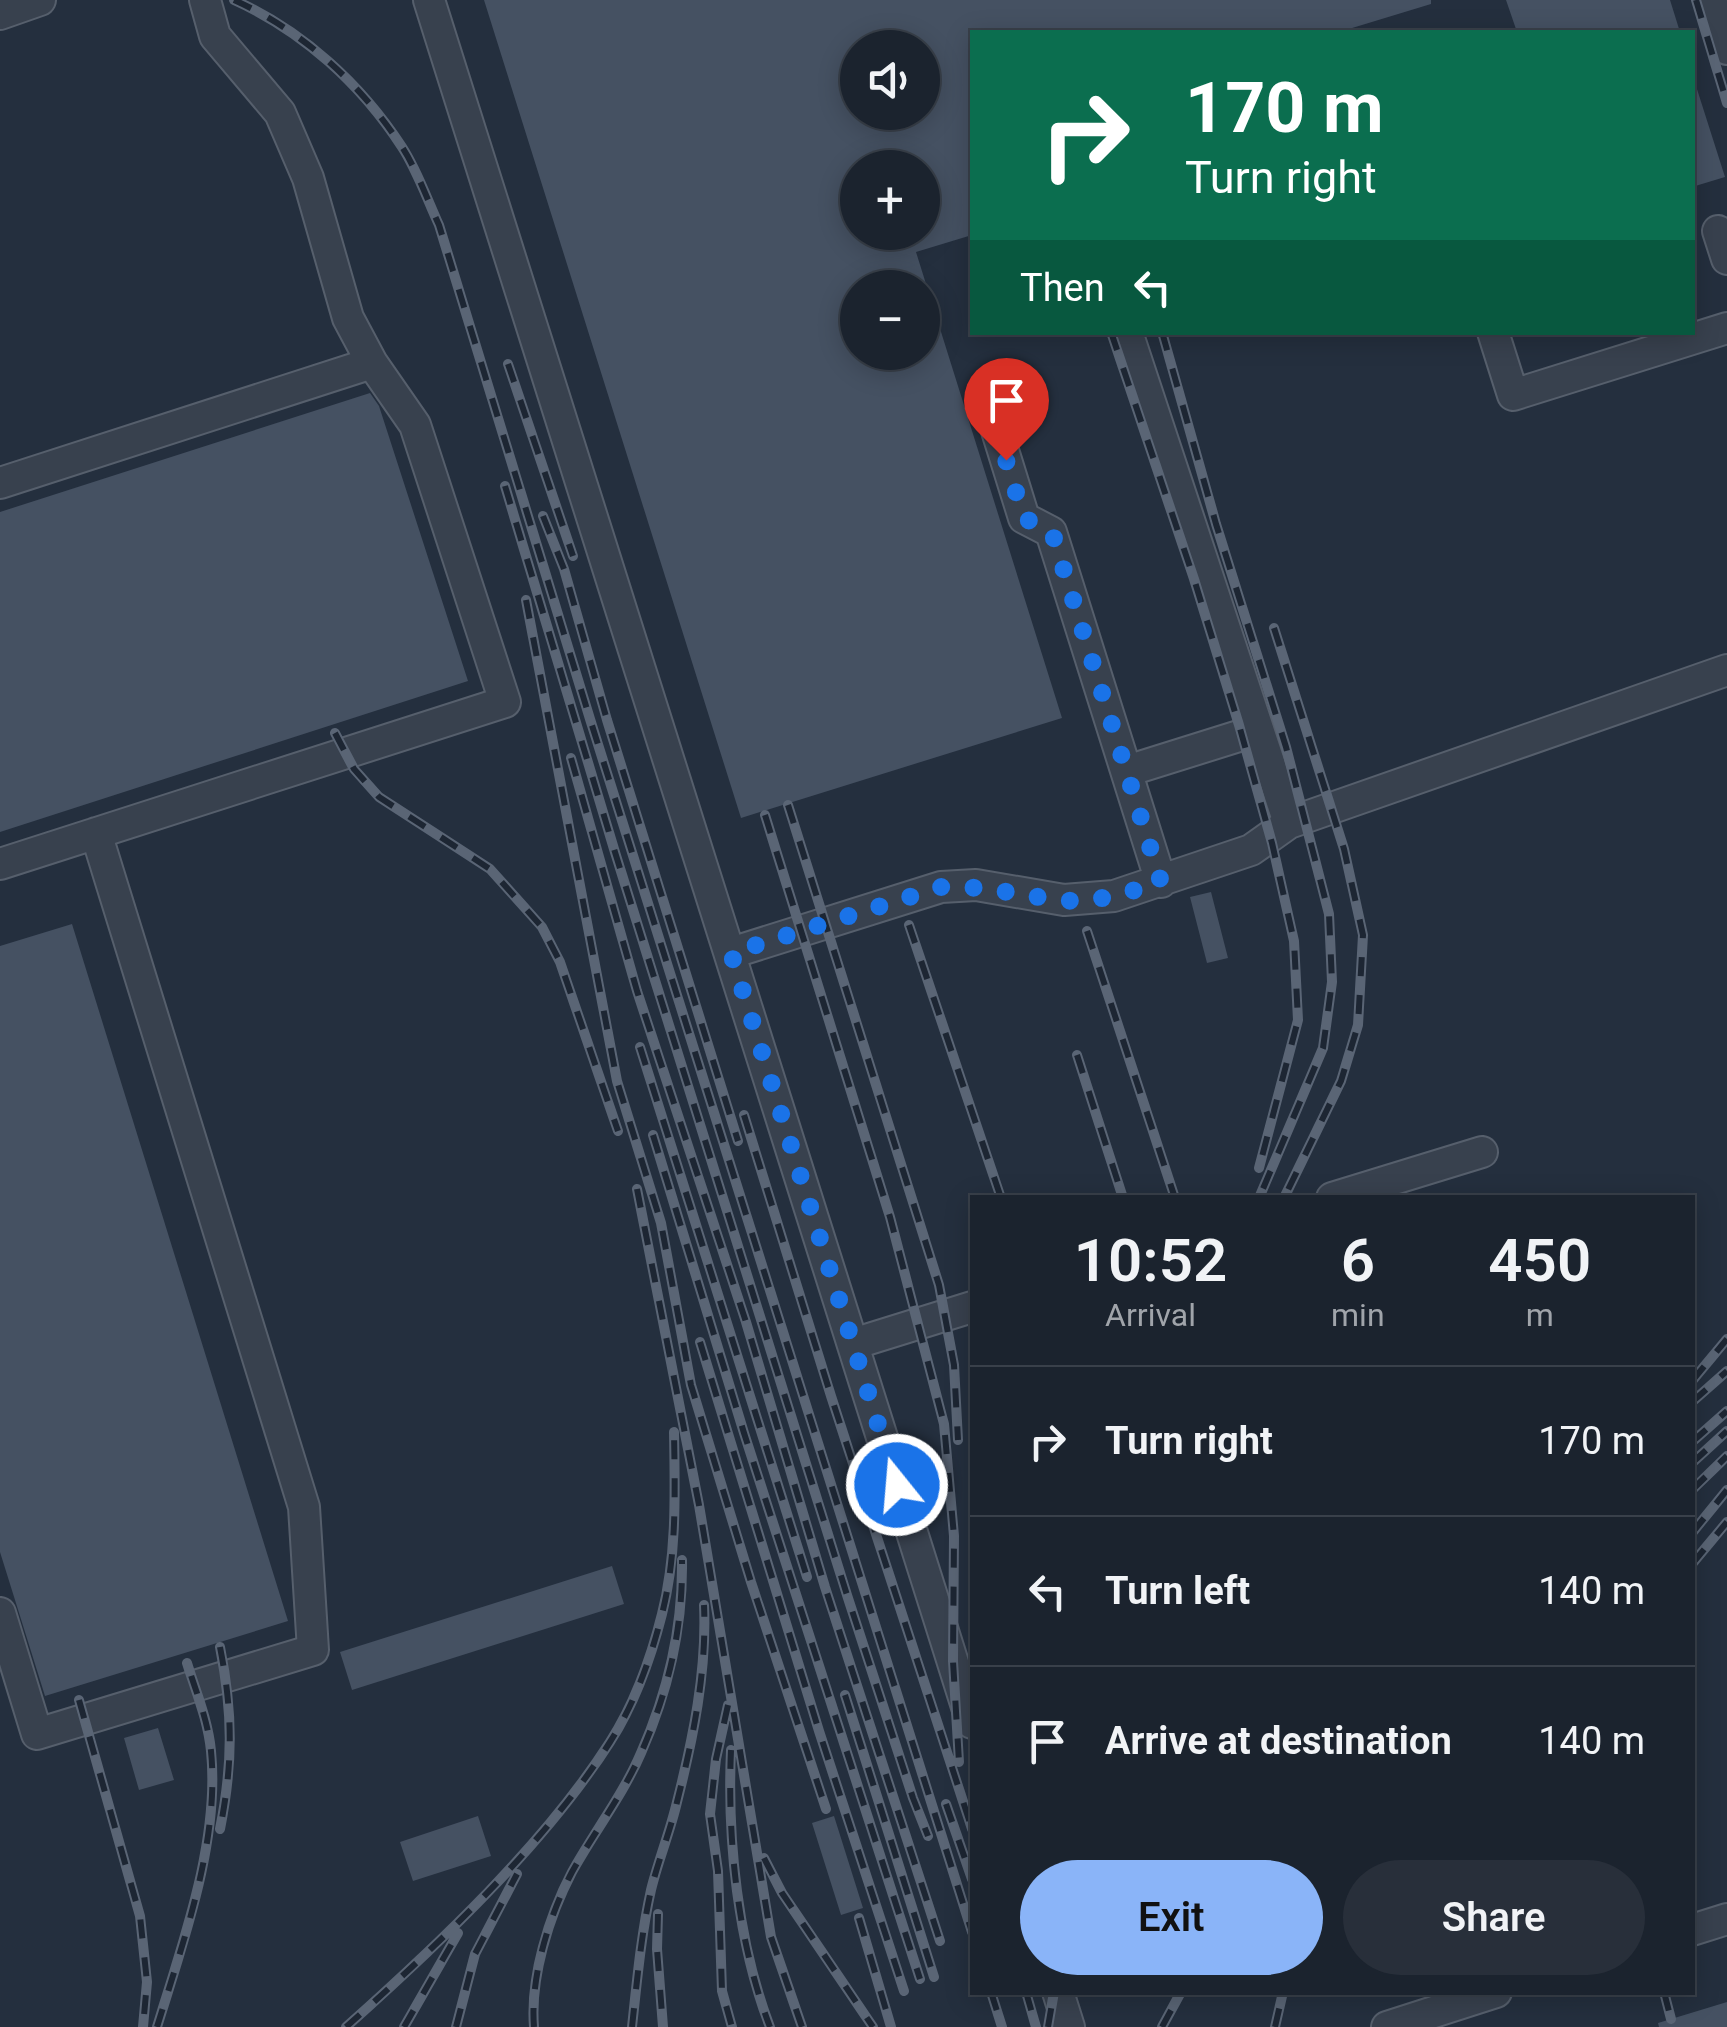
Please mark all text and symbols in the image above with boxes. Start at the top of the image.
map controls [840,30,940,370]
button: sound [840,30,940,130]
text: 170 m [1185,67,1384,149]
icon: right [1020,70,1150,200]
button: + [840,150,940,250]
text: Turn right [1185,151,1377,204]
icon: left [1125,260,1180,315]
text: Then [1020,266,1105,310]
button: − [840,270,940,370]
pin [964,358,1049,461]
icon: arrive [979,373,1034,428]
text: 10:52 [1074,1225,1227,1296]
text: 6 [1341,1225,1375,1296]
text: 450 [1488,1225,1591,1296]
text: Arrival [1105,1296,1196,1334]
text: min [1331,1296,1385,1334]
text: m [1526,1296,1554,1334]
icon: right [1020,1414,1075,1469]
text: Turn right [1105,1419,1273,1463]
text: 170 m [1538,1419,1645,1463]
position arrow [845,1433,949,1537]
icon: left [1020,1564,1075,1619]
text: Turn left [1105,1569,1250,1613]
text: 140 m [1538,1569,1645,1613]
icon: arrive [1020,1714,1075,1769]
text: Arrive at destination [1105,1719,1452,1763]
text: 140 m [1538,1719,1645,1763]
button: Exit [1020,1860,1323,1975]
button: Share [1343,1860,1645,1975]

